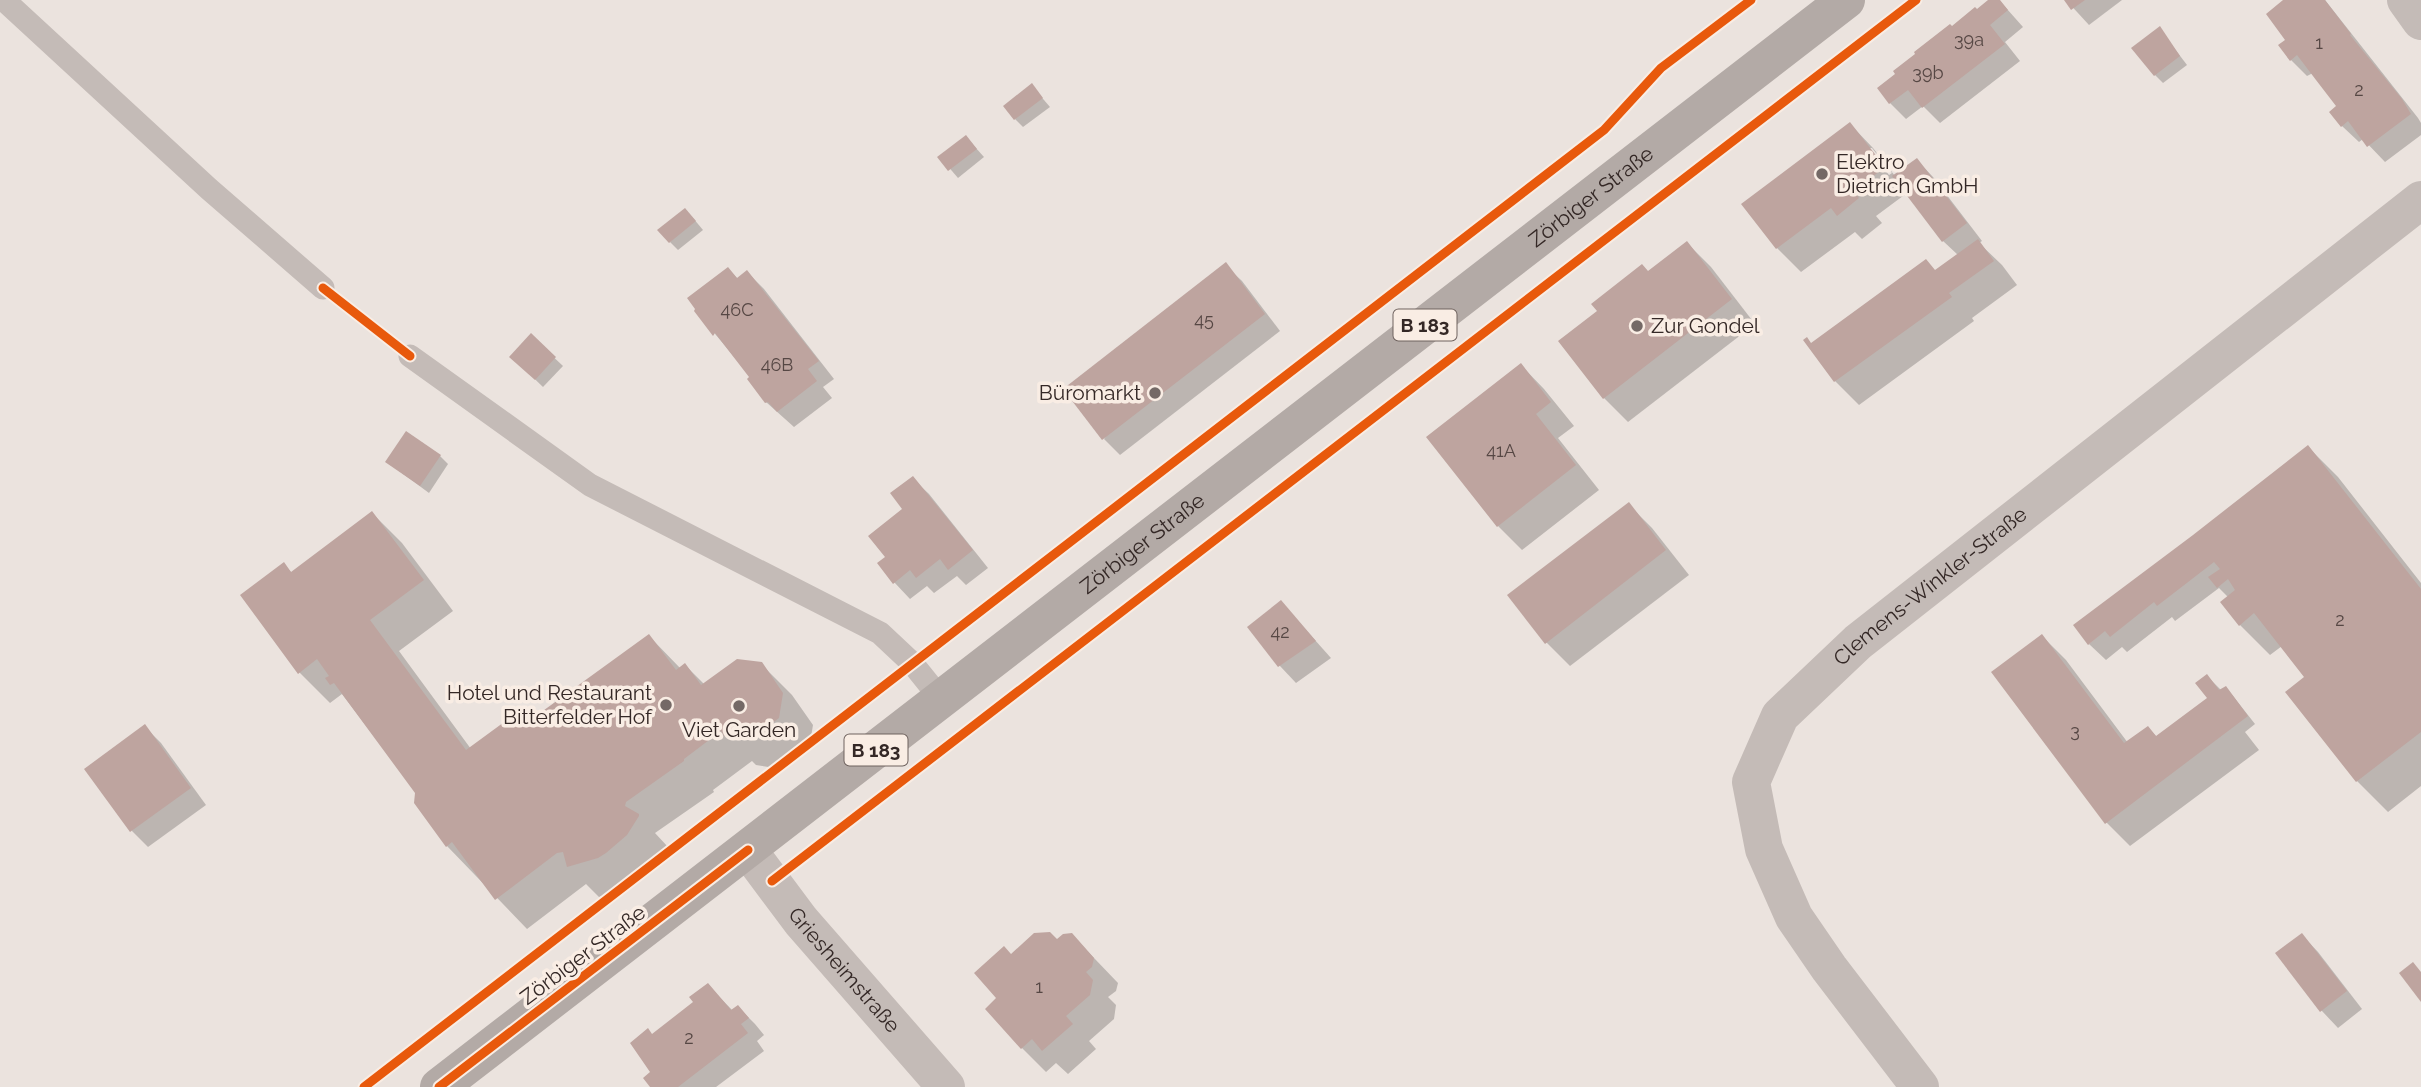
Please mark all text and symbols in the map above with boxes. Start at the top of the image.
house number: 39a [1954,29,1984,50]
house number: 1 [2315,32,2323,53]
house number: 39b [1912,62,1944,83]
house number: 2 [2354,79,2364,100]
street label: Zörbiger Straße [1524,141,1658,252]
place label: Elektro Dietrich GmbH [1836,149,1979,198]
marker: Elektro Dietrich GmbH [1814,166,1830,182]
house number: 46C [720,299,754,320]
house number: 45 [1194,309,1214,330]
road number: B 183 [1394,310,1456,340]
place label: Zur Gondel [1651,313,1760,338]
marker: Zur Gondel [1629,318,1645,334]
house number: 46B [761,354,793,375]
place label: Büromarkt [1039,380,1141,405]
marker: Büromarkt [1147,385,1163,401]
house number: 41A [1486,440,1516,461]
street label: Zörbiger Straße [1075,487,1209,599]
street label: Clemens-Winkler-Straße [1828,501,2032,671]
house number: 2 [2335,609,2345,630]
house number: 42 [1270,621,1290,642]
place label: Hotel und Restaurant Bitterfelder Hof [447,680,653,729]
marker: Hotel und Restaurant Bitterfelder Hof [658,697,674,713]
marker: Viet Garden [731,698,747,714]
place label: Viet Garden [682,717,796,742]
house number: 3 [2070,720,2080,741]
road number: B 183 [844,734,908,765]
street label: Zörbiger Straße [515,899,650,1010]
street label: Griesheimstraße [783,902,906,1038]
house number: 1 [1035,976,1043,997]
house number: 2 [684,1027,694,1048]

